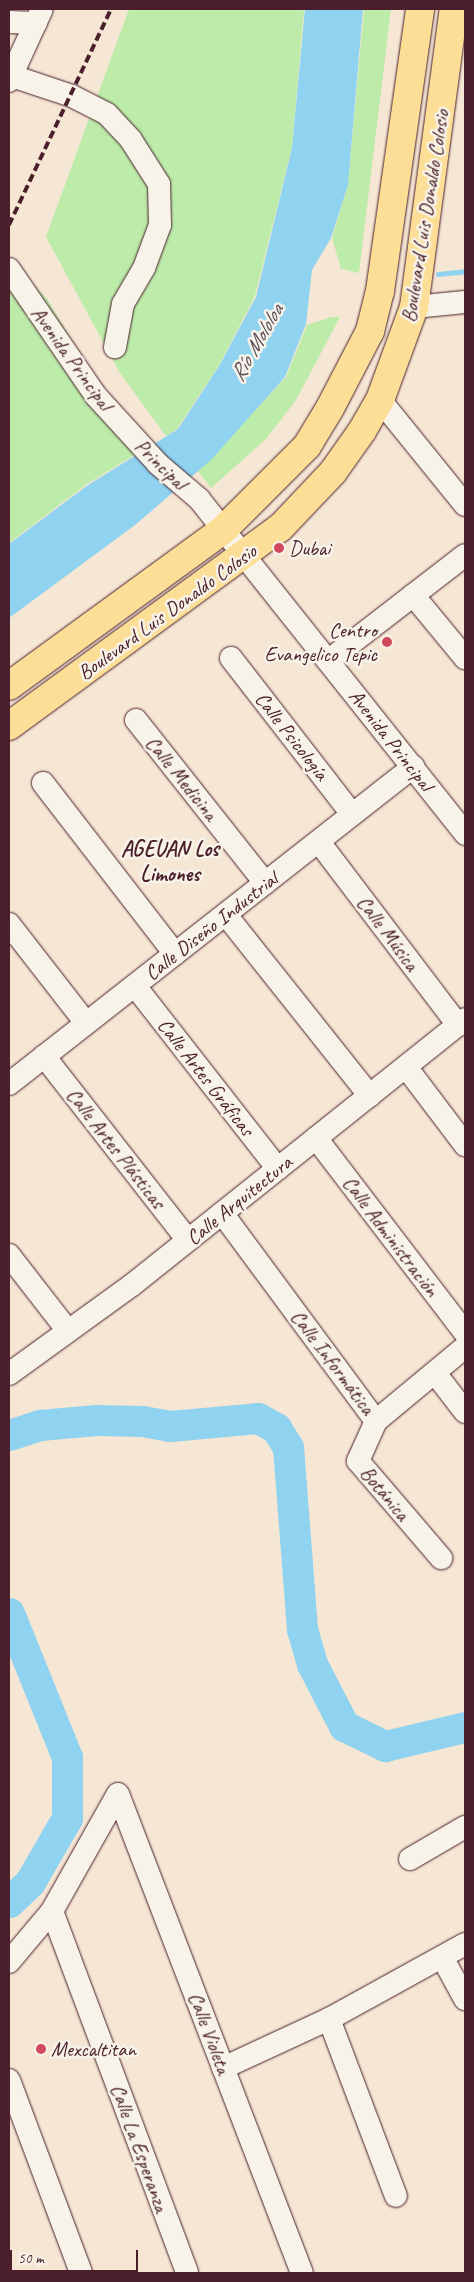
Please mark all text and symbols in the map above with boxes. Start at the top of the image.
street label: Boulevard Luis Donaldo Colosio [396,108,454,324]
water label: Río Mololoa [224,300,290,386]
street label: Avenida Principal [26,301,118,415]
street label: Principal [130,433,192,495]
place label: Dubai [289,535,330,561]
street label: Boulevard Luis Donaldo Colosio [73,539,261,685]
marker: Dubai [273,542,285,554]
place label: Centro Evangelico Tepic [265,617,377,667]
marker: Centro Evangelico Tepic [381,636,393,648]
street label: Avenida Principal [343,684,439,796]
street label: Calle Psicología [250,687,334,785]
street label: Calle Medicina [140,730,224,826]
district label: AGEUAN Los Limones [121,836,219,888]
street label: Calle Diseño Industrial [139,866,283,986]
street label: Calle Música [351,890,425,976]
street label: Calle Artes Gráficas [152,1013,260,1141]
street label: Calle Artes Plásticas [61,1083,171,1213]
street label: Calle Arquitectura [182,1150,296,1250]
street label: Calle Administración [337,1170,445,1302]
street label: Calle Informática [285,1305,381,1419]
street label: Botánica [355,1461,415,1525]
street label: Calle Violeta [183,1988,237,2078]
place label: Mexcaltitan [51,2036,136,2062]
marker: Mexcaltitan [35,2043,47,2055]
street label: Calle La Esperanza [105,2080,175,2216]
scale bar [12,2240,140,2272]
text: 50 m [18,2249,44,2268]

